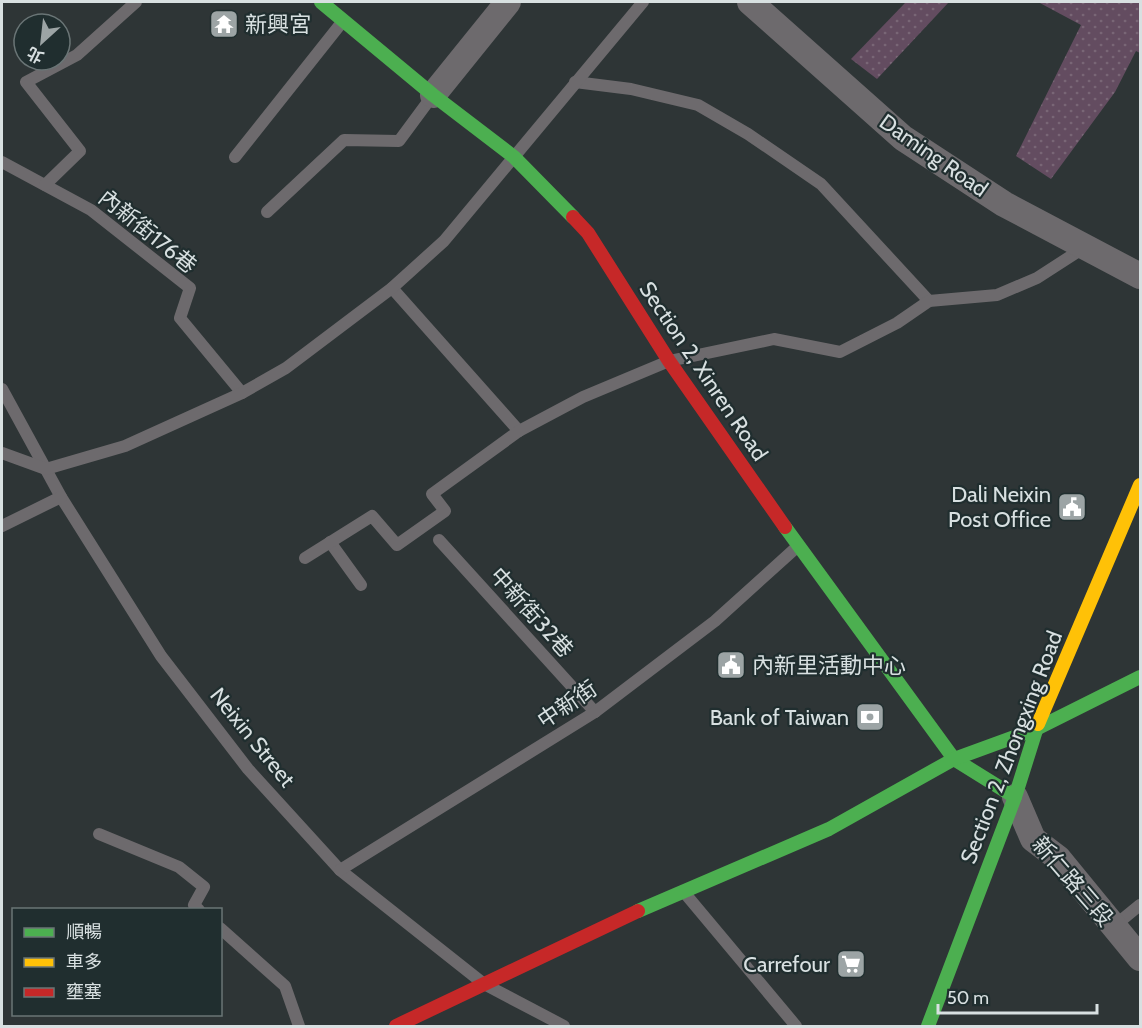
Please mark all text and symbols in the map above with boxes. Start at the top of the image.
temple icon: 新興宮 [208,8,240,40]
place label: 新興宮 [245,11,311,38]
north arrow [12,12,72,72]
text: 北 [24,43,47,67]
street label: Daming Road [874,108,993,203]
street label: 內新街176巷 [93,184,202,279]
street label: Section 2, Xinren Road [634,277,774,466]
place label: Dali Neixin Post Office [948,481,1051,533]
public building icon: Dali Neixin Post Office [1056,491,1088,523]
street label: 中新街32巷 [484,562,579,663]
street label: Section 2, Zhongxing Road [955,627,1068,867]
public building icon: 內新里活動中心 [715,649,747,681]
place label: 內新里活動中心 [752,652,906,679]
street label: 中新街 [532,675,602,734]
street label: Neixin Street [204,682,301,793]
bank icon: Bank of Taiwan [854,701,886,733]
place label: Bank of Taiwan [710,704,849,731]
street label: 新仁路三段 [1026,831,1119,932]
legend [12,908,222,1016]
text: 順暢 [66,921,102,943]
supermarket icon: Carrefour [835,948,867,980]
text: 車多 [66,951,102,973]
place label: Carrefour [743,951,830,978]
scale bar [938,977,1097,1015]
text: 壅塞 [66,981,102,1003]
text: 50 m [947,987,989,1009]

